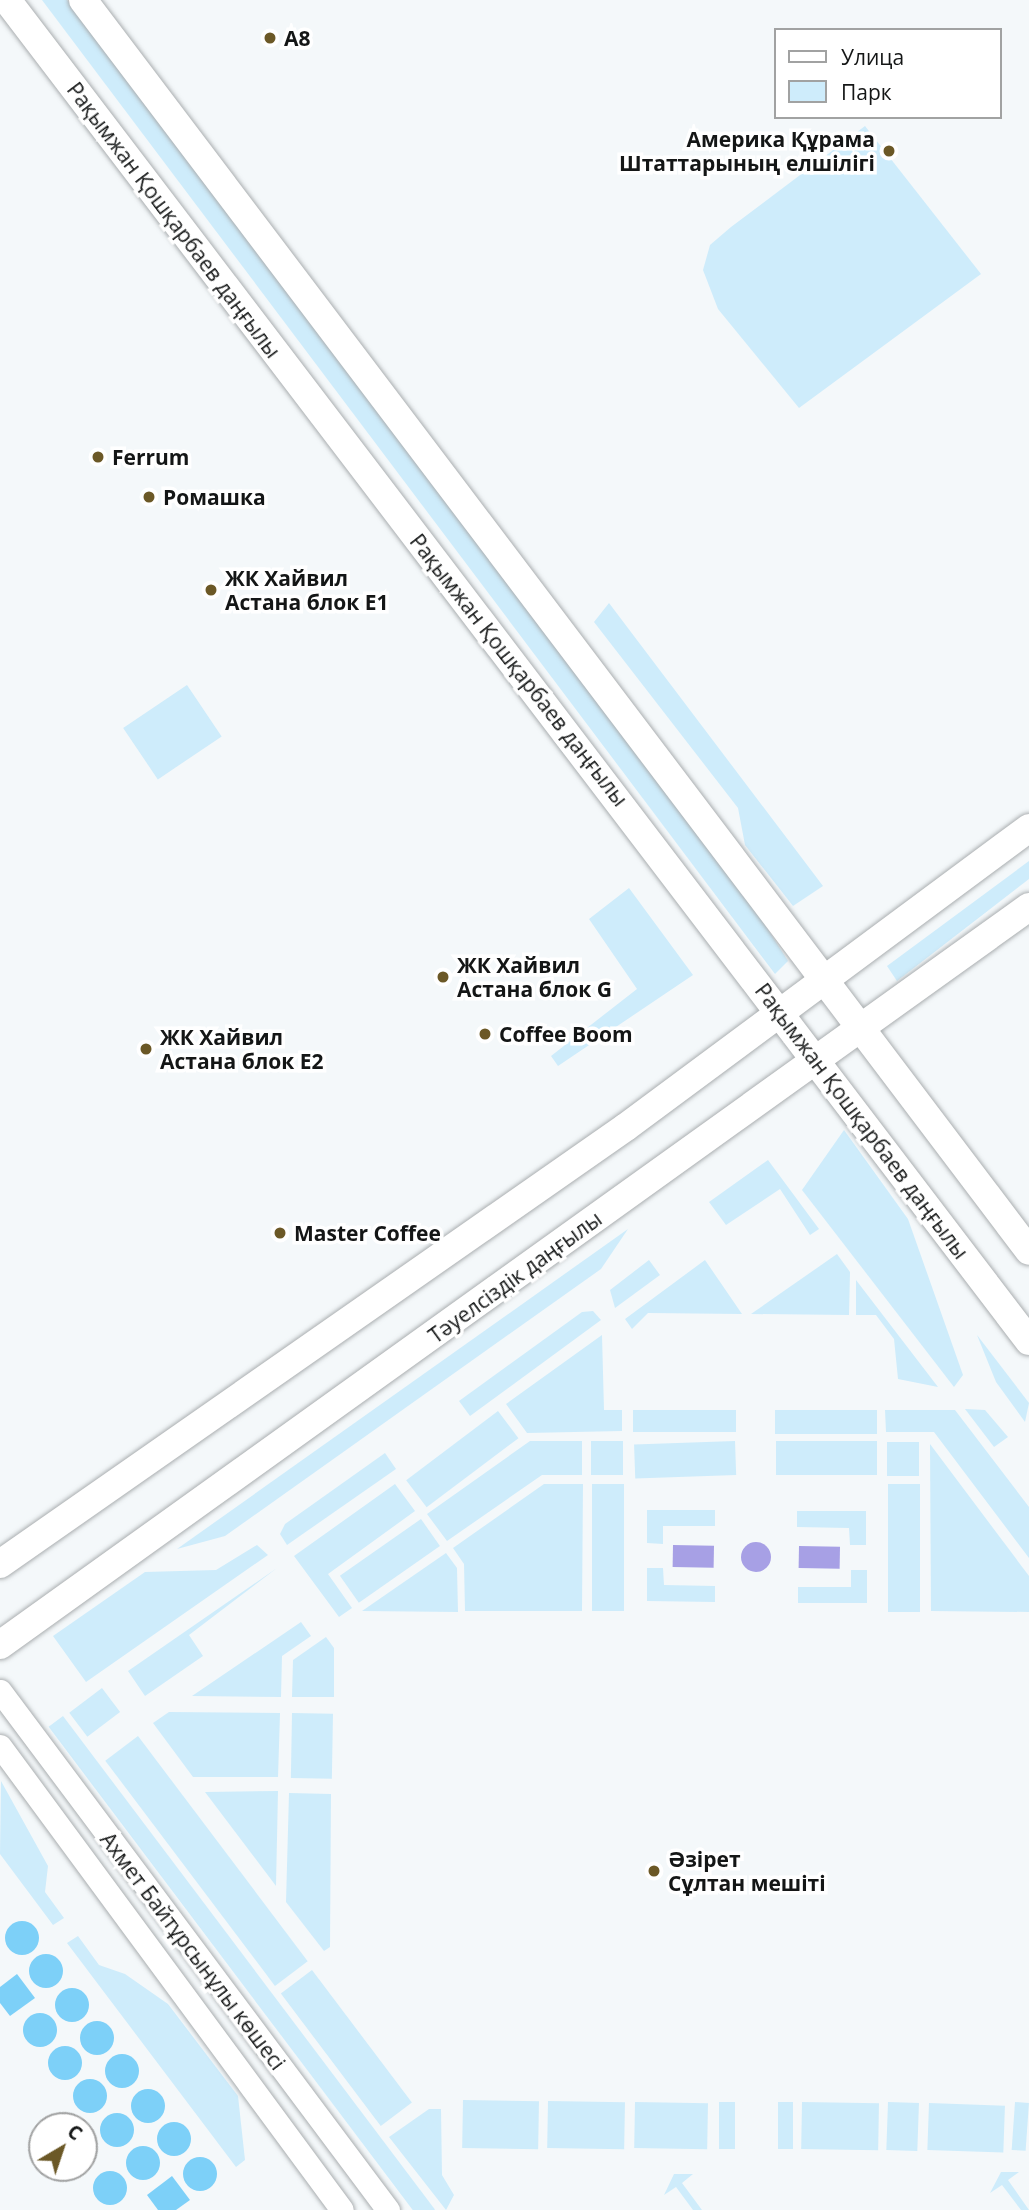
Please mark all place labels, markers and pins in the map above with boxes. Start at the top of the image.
place label: А8 [284,25,310,51]
marker: А8 [262,30,278,46]
place label: Америка Құрама Штаттарының елшілігі [619,126,875,176]
marker: Америка Құрама Штаттарының елшілігі [881,143,897,159]
place label: Ferrum [112,444,189,470]
marker: Ferrum [90,449,106,465]
place label: Ромашка [163,484,266,510]
marker: Ромашка [141,489,157,505]
place label: ЖК Хайвил Астана блок E1 [225,565,388,615]
marker: ЖК Хайвил Астана блок E1 [203,582,219,598]
place label: ЖК Хайвил Астана блок G [457,952,612,1002]
marker: ЖК Хайвил Астана блок G [435,969,451,985]
place label: Coffee Boom [499,1021,633,1047]
place label: ЖК Хайвил Астана блок E2 [160,1024,323,1074]
marker: Coffee Boom [477,1026,493,1042]
marker: ЖК Хайвил Астана блок E2 [138,1041,154,1057]
place label: Master Coffee [294,1220,441,1246]
marker: Master Coffee [272,1225,288,1241]
place label: Әзірет Сұлтан мешіті [668,1846,826,1896]
marker: Әзірет Сұлтан мешіті [646,1863,662,1879]

